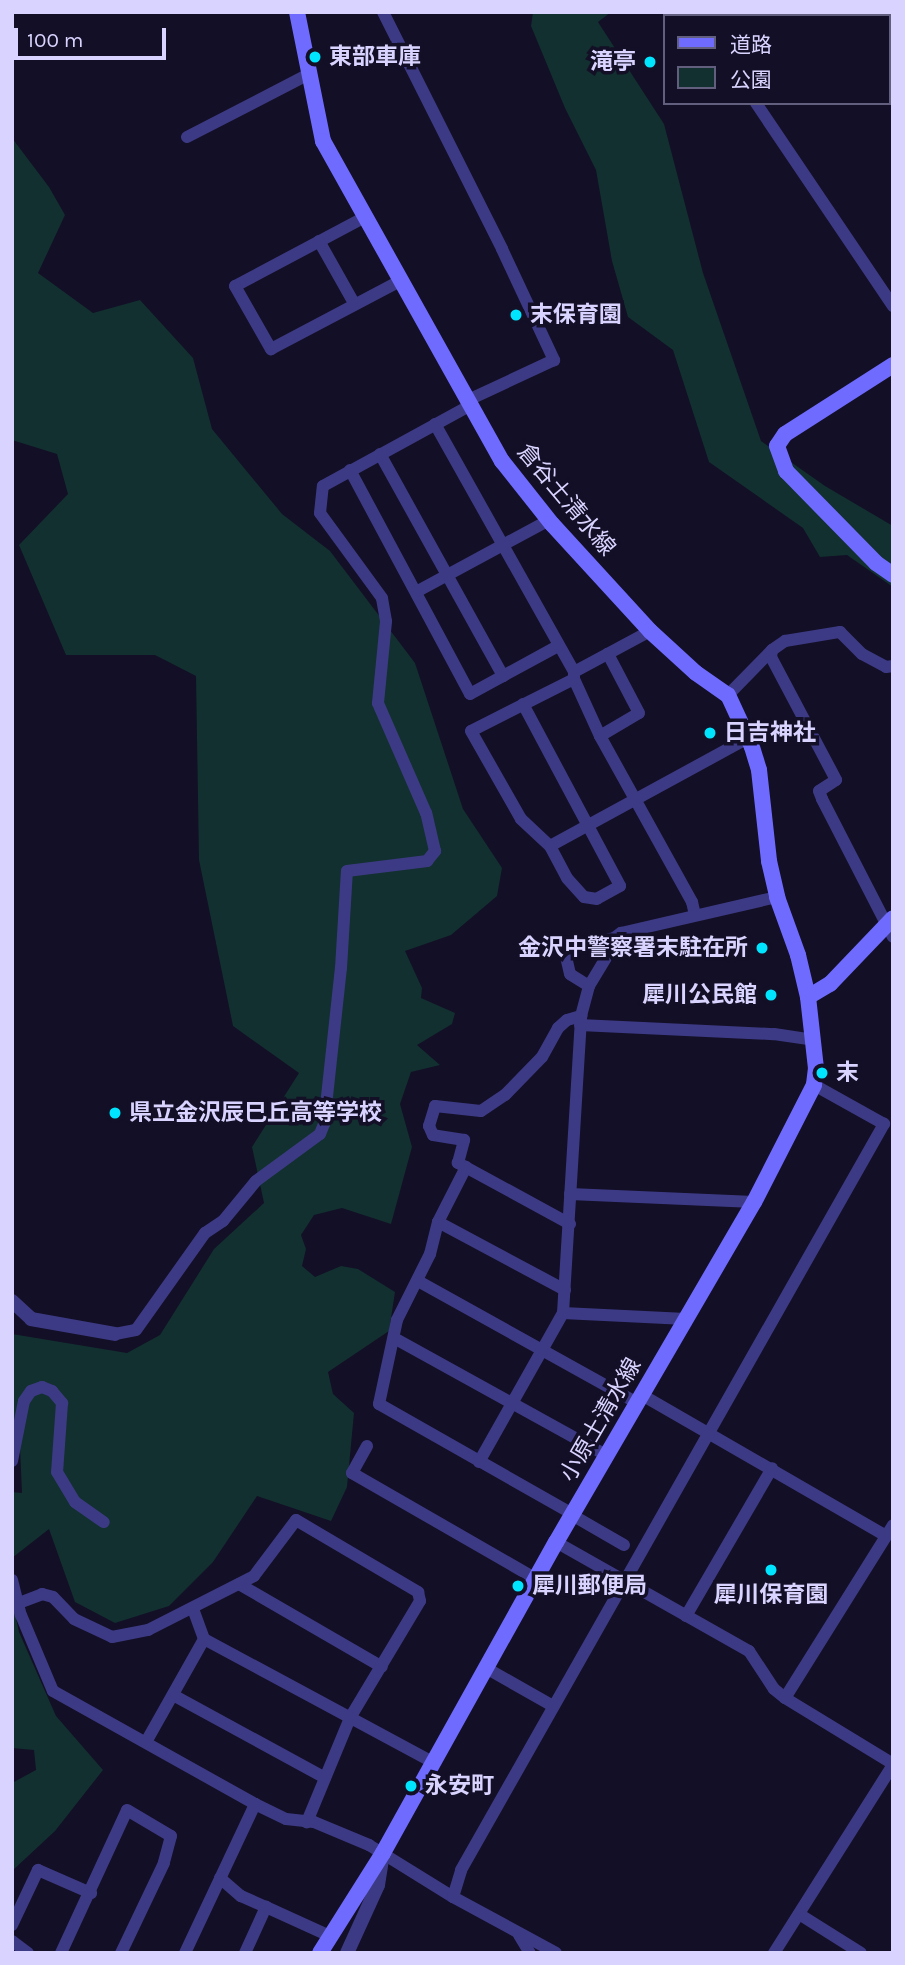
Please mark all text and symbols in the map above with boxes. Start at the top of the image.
scale bar [18,14,170,58]
legend [664,14,891,105]
text: 100 m [27,28,84,52]
text: 道路 [730,33,772,57]
place label: 東部車庫 [329,43,421,71]
place label: 滝亭 [590,48,636,76]
marker: 東部車庫 [307,49,323,65]
marker: 滝亭 [642,54,658,70]
text: 公園 [730,68,772,92]
place label: 末保育園 [530,301,622,329]
marker: 末保育園 [508,307,524,323]
street label: 倉谷土清水線 [511,438,621,562]
place label: 日吉神社 [724,719,816,747]
marker: 日吉神社 [702,725,718,741]
place label: 金沢中警察署末駐在所 [518,934,748,962]
marker: 金沢中警察署末駐在所 [754,940,770,956]
place label: 犀川公民館 [642,981,757,1009]
marker: 犀川公民館 [763,987,779,1003]
place label: 末 [836,1059,859,1087]
marker: 末 [814,1065,830,1081]
place label: 県立金沢辰巳丘高等学校 [129,1099,382,1127]
marker: 県立金沢辰巳丘高等学校 [107,1105,123,1121]
street label: 小原土清水線 [555,1353,647,1487]
marker: 犀川保育園 [763,1562,779,1578]
place label: 犀川郵便局 [532,1572,647,1600]
marker: 犀川郵便局 [510,1578,526,1594]
place label: 犀川保育園 [714,1581,828,1609]
place label: 永安町 [425,1772,494,1800]
marker: 永安町 [403,1778,419,1794]

